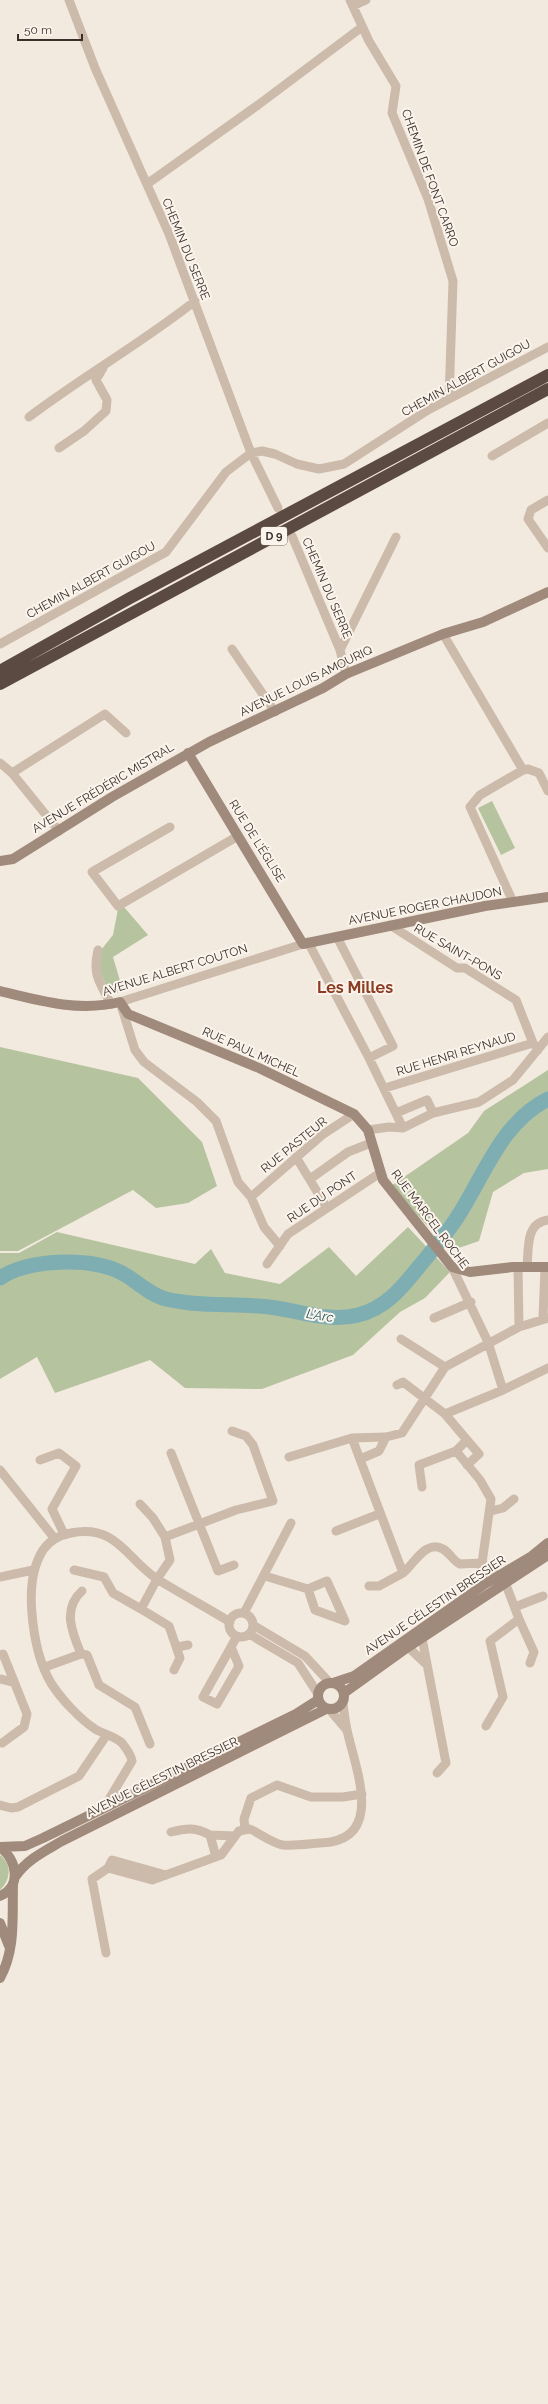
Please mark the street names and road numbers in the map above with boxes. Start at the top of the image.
street label: CHEMIN DE FONT CARRO [399,107,461,249]
street label: CHEMIN DU SERRE [159,196,213,302]
street label: CHEMIN ALBERT GUIGOU [399,337,533,419]
road number: D 9 [261,527,287,545]
street label: CHEMIN DU SERRE [299,535,355,641]
street label: CHEMIN ALBERT GUIGOU [24,539,158,621]
street label: AVENUE LOUIS AMOURIQ [237,643,375,719]
street label: AVENUE FRÉDÉRIC MISTRAL [30,740,176,836]
street label: RUE DE L'ÉGLISE [226,797,288,885]
street label: AVENUE ROGER CHAUDON [347,884,503,928]
street label: RUE SAINT-PONS [411,921,505,983]
street label: AVENUE ALBERT COUTON [101,941,249,999]
street label: RUE PAUL MICHEL [200,1024,302,1080]
street label: RUE HENRI REYNAUD [395,1029,518,1079]
street label: RUE PASTEUR [258,1114,330,1176]
street label: RUE MARCEL ROCHE [388,1167,472,1271]
street label: RUE DU PONT [284,1168,360,1225]
street label: AVENUE CÉLESTIN BRESSIER [362,1552,508,1658]
street label: AVENUE CÉLESTIN BRESSIER [84,1734,240,1820]

